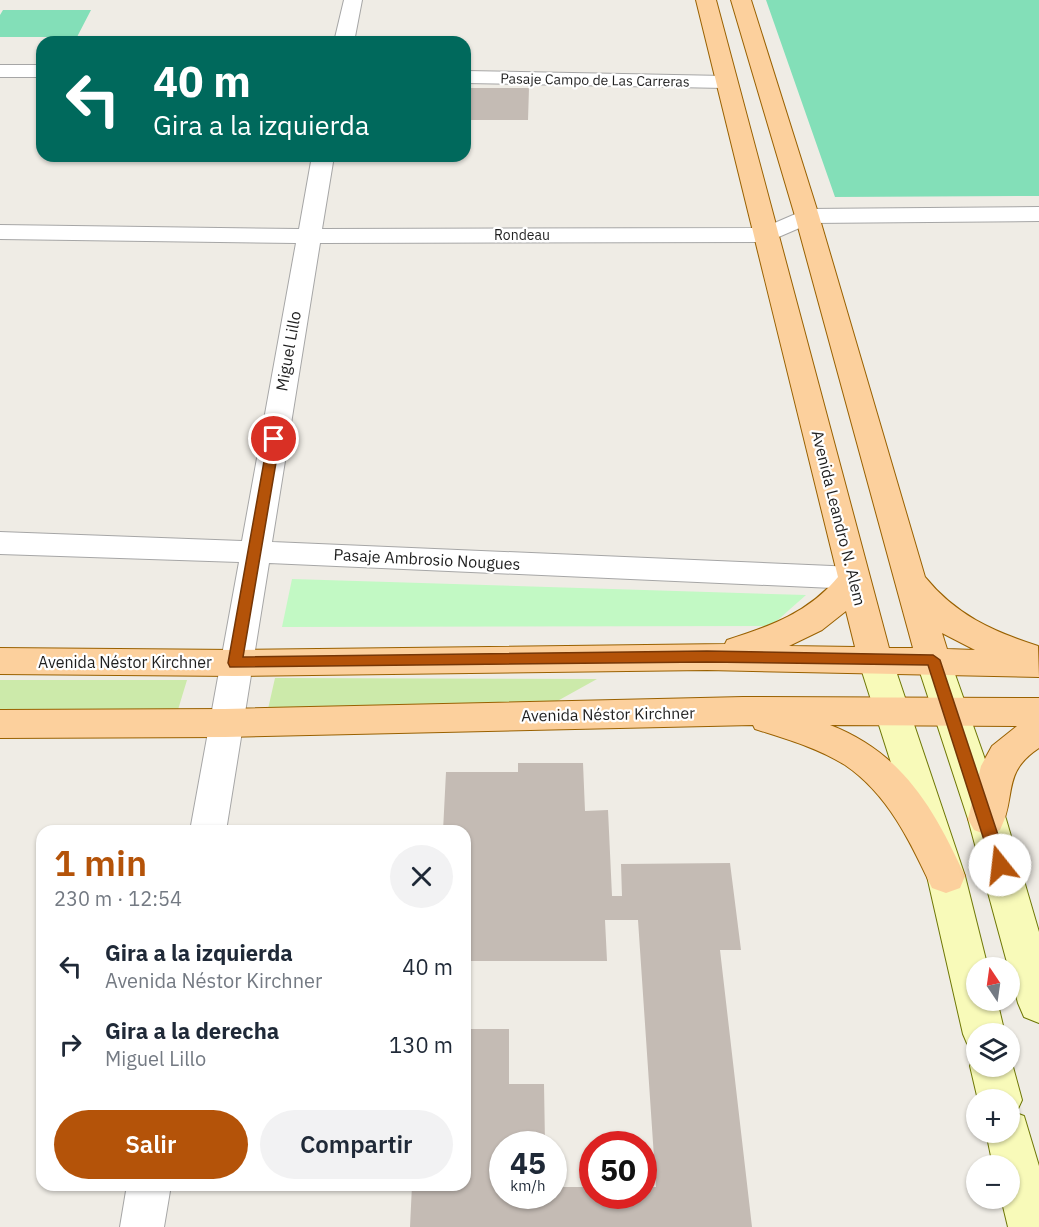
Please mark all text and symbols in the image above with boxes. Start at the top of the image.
text: 40 m [153,54,251,109]
icon: left [54,60,132,138]
street label: Pasaje Campo de Las Carreras [500,69,690,91]
text: Gira a la izquierda [153,107,369,142]
street label: Rondeau [494,226,550,244]
street label: Miguel Lillo [271,309,305,393]
pin [248,413,299,464]
icon: arrive [257,422,290,455]
street label: Avenida Leandro N. Alem [808,428,870,608]
street label: Pasaje Ambrosio Nougues [333,544,521,574]
street label: Avenida Néstor Kirchner [38,652,212,672]
street label: Avenida Néstor Kirchner [521,702,695,726]
position arrow [968,833,1032,897]
text: 1 min [54,839,147,886]
button: close [390,845,453,908]
text: 230 m · 12:54 [54,885,182,912]
text: Gira a la izquierda [105,938,293,967]
icon: left [54,950,87,983]
text: 40 m [402,952,453,981]
north arrow [966,957,1020,1011]
map controls [966,957,1020,1209]
text: Avenida Néstor Kirchner [105,967,322,994]
text: Gira a la derecha [105,1016,279,1045]
button: layers [966,1023,1020,1077]
icon: right [54,1028,87,1061]
text: 130 m [389,1030,453,1059]
text: Miguel Lillo [105,1045,206,1072]
button: + [966,1089,1020,1143]
button: Salir [54,1110,248,1179]
button: Compartir [260,1110,453,1179]
speed limit sign: 50 [579,1131,657,1209]
text: 45 [510,1143,546,1182]
button: − [966,1155,1020,1209]
text: km/h [510,1176,546,1195]

